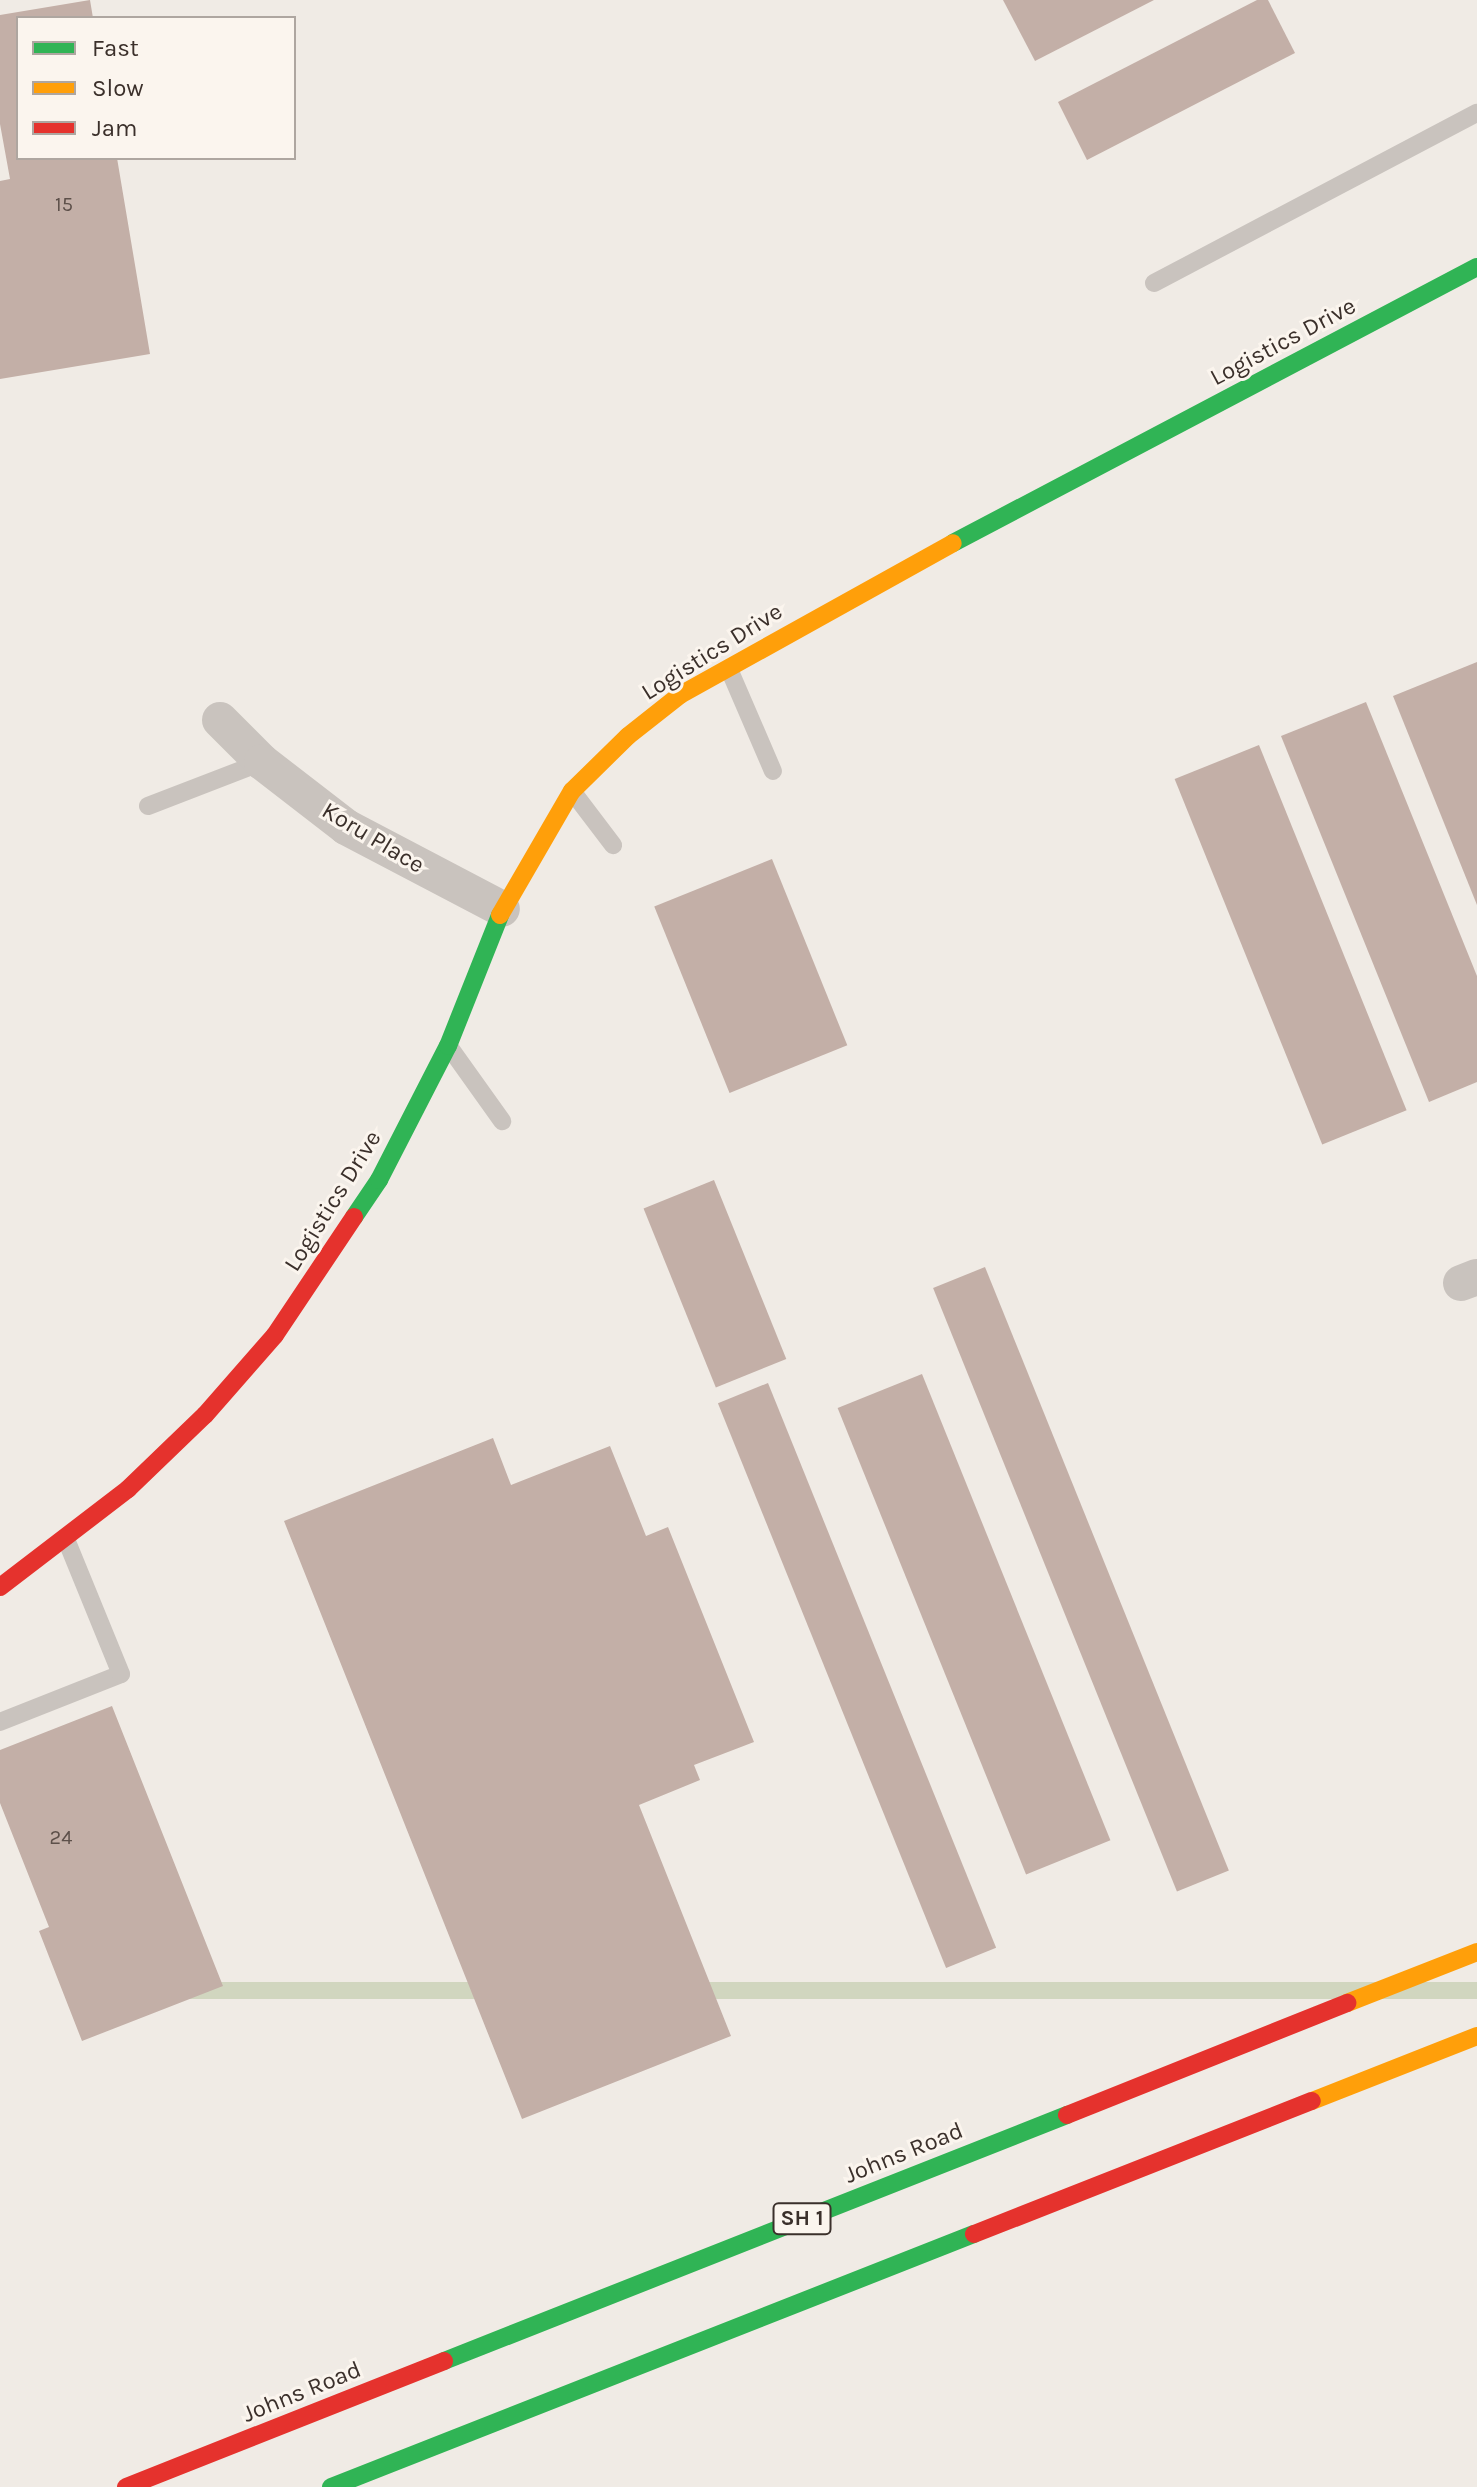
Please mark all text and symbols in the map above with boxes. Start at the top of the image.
legend [16,16,296,160]
text: Fast [92,34,139,62]
text: Slow [92,74,144,102]
text: Jam [92,114,137,142]
house number: 15 [55,192,73,216]
street label: Logistics Drive [1205,292,1361,392]
street label: Logistics Drive [636,597,788,707]
street label: Koru Place [316,796,430,880]
street label: Logistics Drive [278,1125,388,1277]
house number: 24 [50,1825,72,1849]
street label: Johns Road [841,2116,967,2190]
road number: SH 1 [772,2201,832,2237]
street label: Johns Road [239,2355,365,2429]

